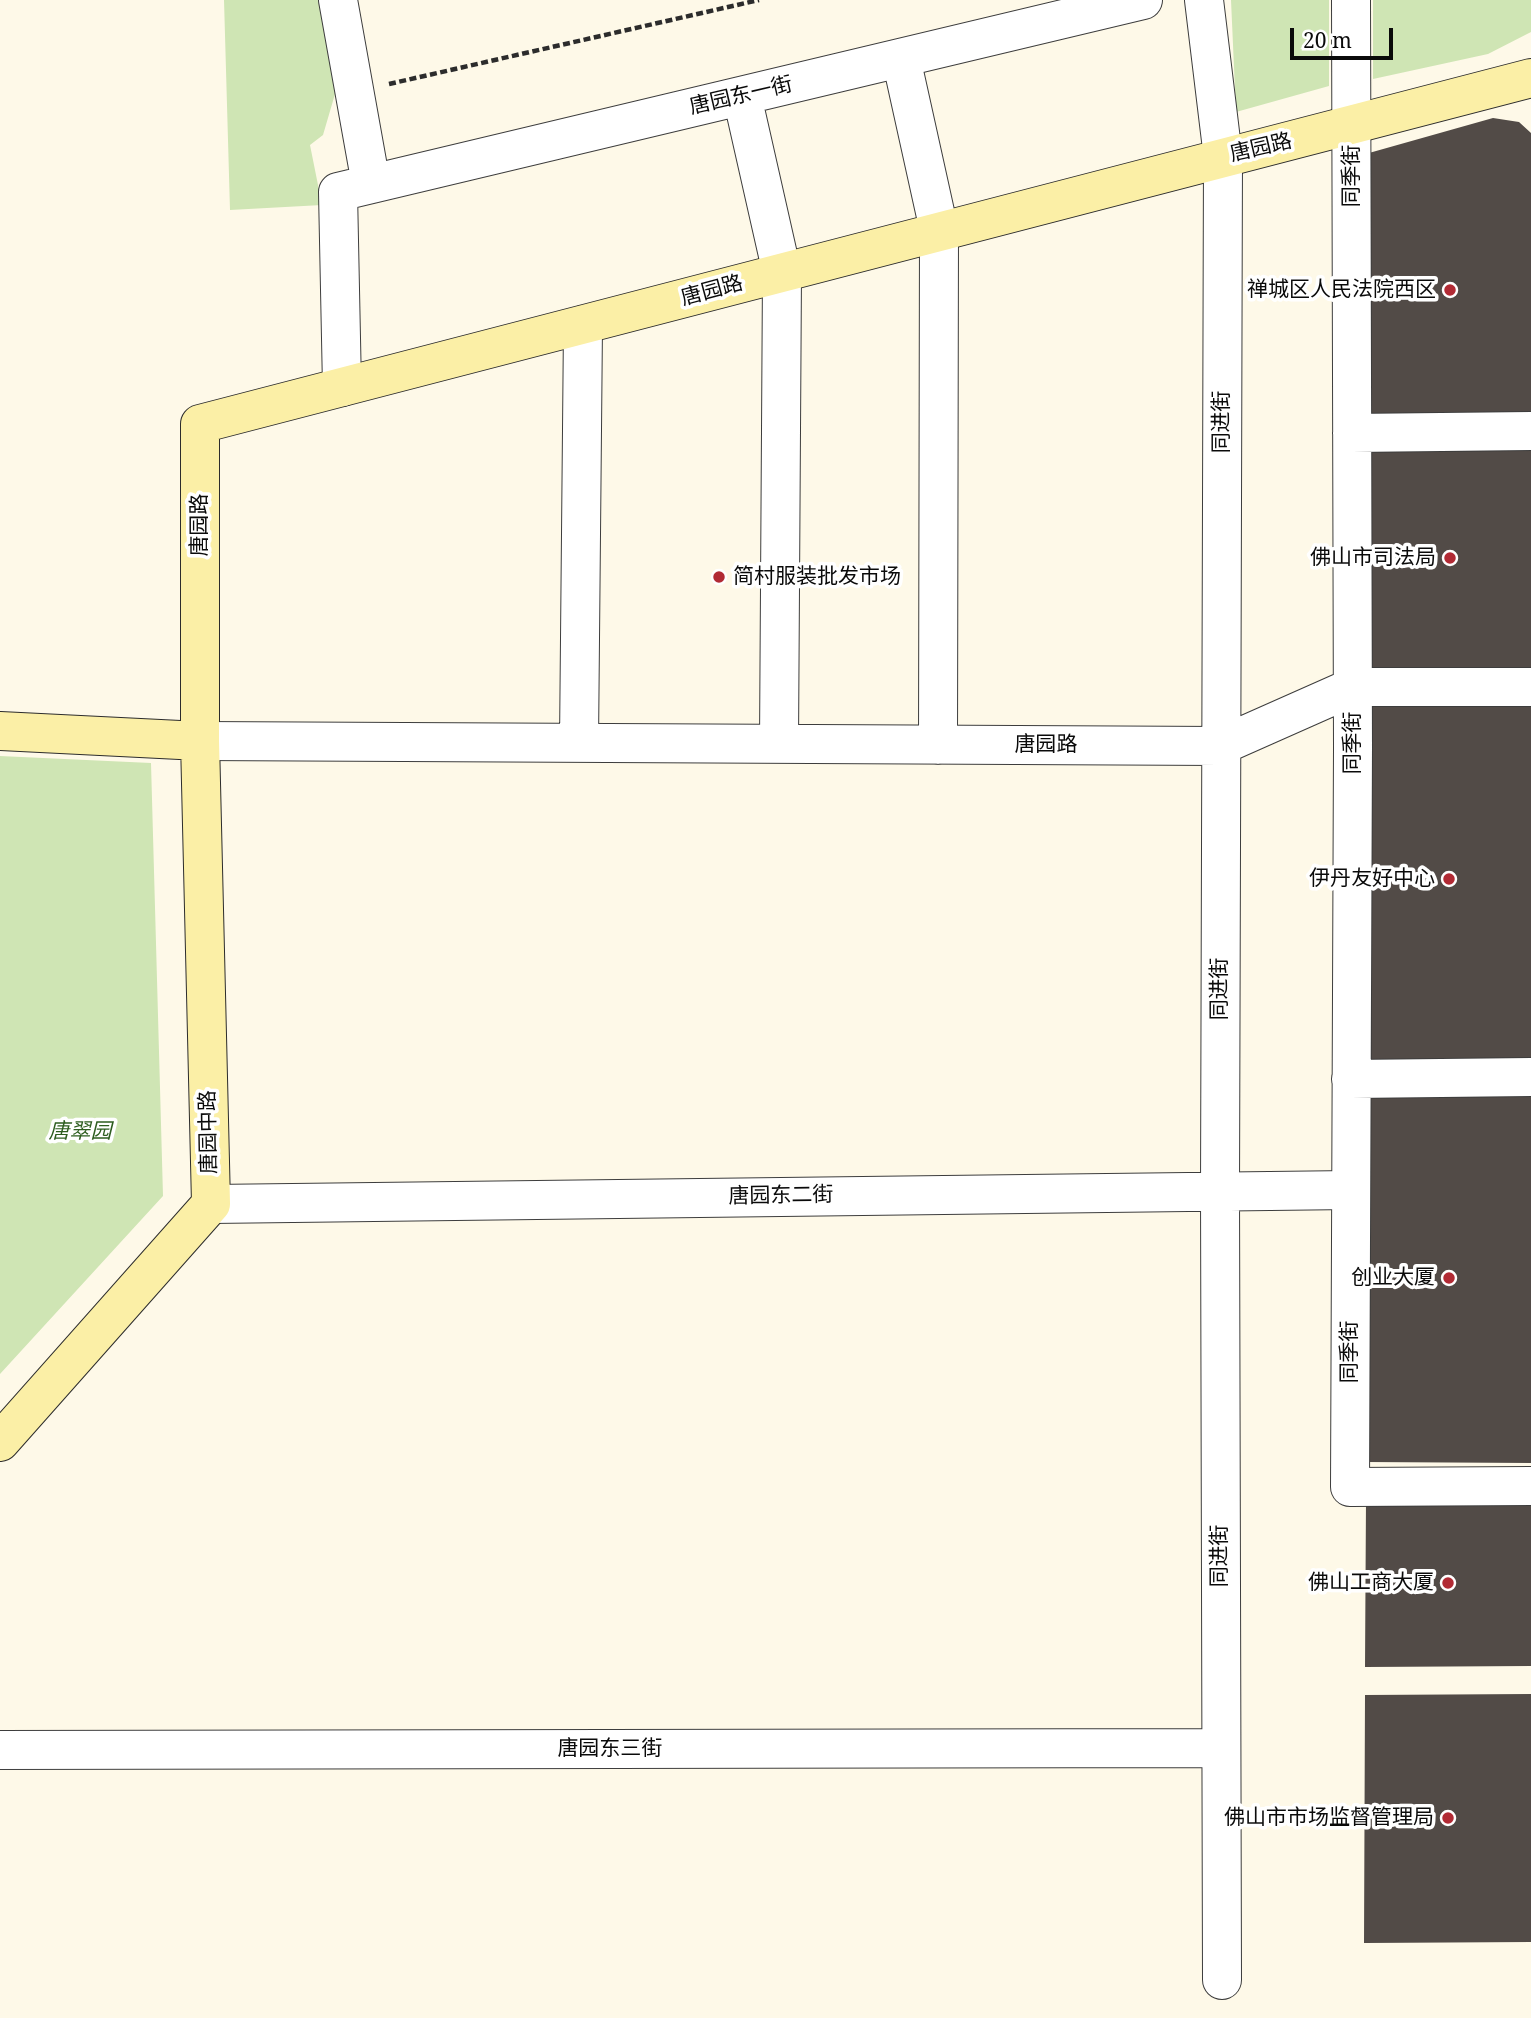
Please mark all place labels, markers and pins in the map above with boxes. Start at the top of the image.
place label: 禅城区人民法院西区 [1247,277,1436,303]
marker: 禅城区人民法院西区 [1442,282,1458,298]
place label: 佛山市司法局 [1310,545,1436,571]
marker: 佛山市司法局 [1442,550,1458,566]
place label: 简村服装批发市场 [733,564,901,590]
marker: 简村服装批发市场 [711,569,727,585]
place label: 伊丹友好中心 [1309,866,1435,892]
marker: 伊丹友好中心 [1441,871,1457,887]
place label: 创业大厦 [1351,1265,1435,1291]
marker: 创业大厦 [1441,1270,1457,1286]
place label: 佛山工商大厦 [1308,1570,1434,1596]
marker: 佛山工商大厦 [1440,1575,1456,1591]
place label: 佛山市市场监督管理局 [1224,1805,1434,1831]
marker: 佛山市市场监督管理局 [1440,1810,1456,1826]

